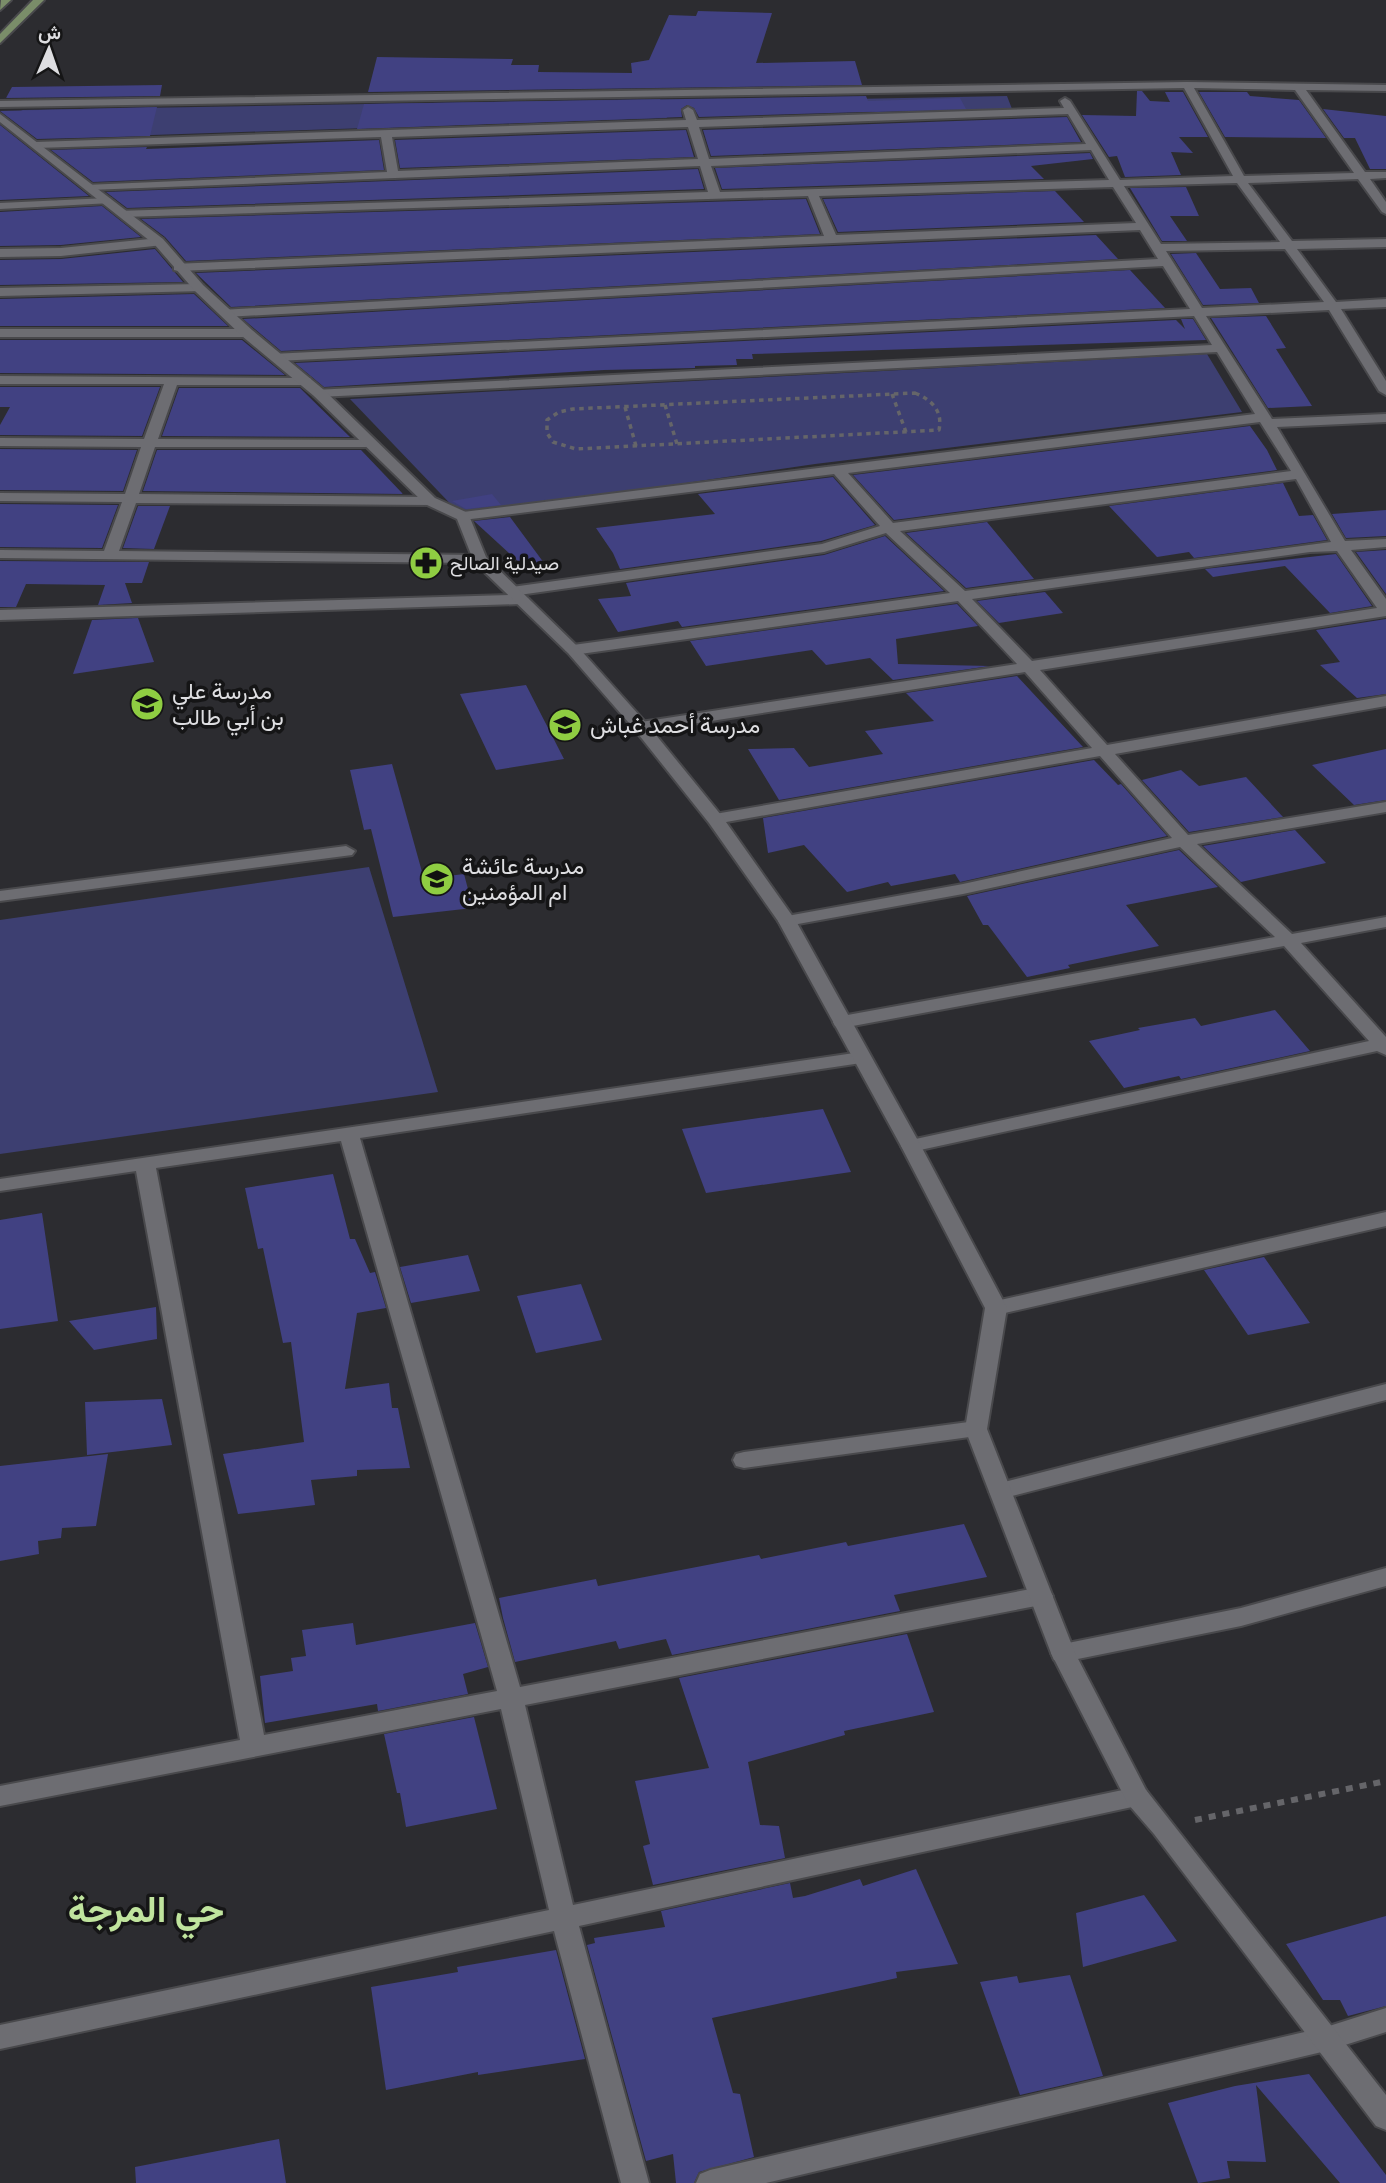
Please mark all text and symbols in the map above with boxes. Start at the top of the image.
north arrow [14,14,84,84]
text: ش [38,21,62,44]
pharmacy icon: صيدلية الصالح [407,544,445,582]
place label: صيدلية الصالح [450,552,559,577]
place label: مدرسة علي بن أبي طالب [172,677,284,736]
school or university icon: مدرسة علي بن أبي طالب [128,685,166,723]
school or university icon: مدرسة أحمد غباش [546,706,584,744]
place label: مدرسة أحمد غباش [590,711,760,740]
place label: مدرسة عائشة ام المؤمنين [462,852,584,907]
school or university icon: مدرسة عائشة ام المؤمنين [418,860,456,898]
district label: حي المرجة [68,1886,224,1940]

